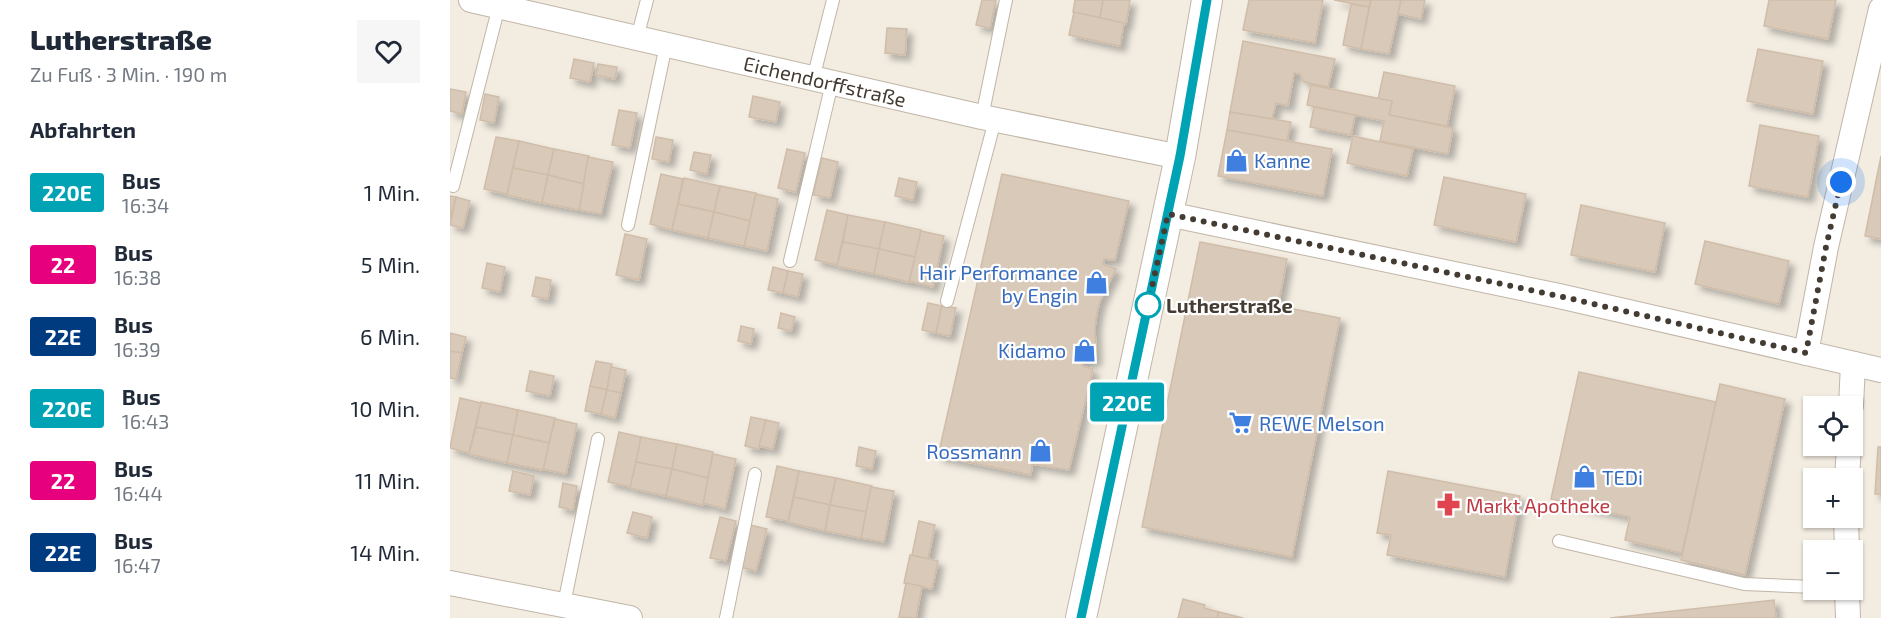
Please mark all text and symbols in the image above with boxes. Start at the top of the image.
button: heart [357,20,420,83]
text: Lutherstraße [30,22,212,56]
street label: Eichendorffstraße [741,51,909,111]
text: Zu Fuß · 3 Min. · 190 m [30,62,227,86]
text: Abfahrten [30,116,136,142]
shop icon: Kanne [1223,147,1249,173]
place label: Kanne [1254,148,1311,172]
text: Bus [122,167,161,193]
your location [1826,167,1856,197]
text: 1 Min. [364,179,420,205]
text: 220E [42,180,92,205]
text: 16:34 [122,193,169,217]
text: Bus [114,239,153,265]
text: 5 Min. [361,251,420,277]
text: 22 [51,252,75,277]
place label: Hair Performance by Engin [919,260,1078,307]
text: 16:38 [114,265,161,289]
shop icon: Hair Performance by Engin [1083,270,1109,296]
marker: Lutherstraße [1135,292,1161,318]
place label: Lutherstraße [1166,293,1293,317]
text: Bus [114,311,153,337]
text: 6 Min. [360,323,420,349]
text: 22E [45,324,81,349]
text: 16:39 [114,337,161,361]
shop icon: Kidamo [1071,337,1097,363]
place label: Kidamo [998,338,1066,362]
line badge: 220E [1085,382,1169,422]
text: Bus [122,383,161,409]
text: 220E [1102,390,1152,415]
text: 10 Min. [351,395,420,421]
text: 220E [42,396,92,421]
map controls [1803,396,1863,600]
button: locate [1803,396,1863,456]
text: 16:43 [122,409,169,433]
supermarket icon: REWE Melson [1228,410,1254,436]
place label: REWE Melson [1259,411,1385,435]
shop icon: Rossmann [1027,438,1053,464]
place label: Rossmann [926,439,1022,463]
text: Bus [114,455,153,481]
shop icon: TEDi [1571,464,1597,490]
place label: TEDi [1602,465,1643,489]
text: 11 Min. [355,467,420,493]
text: 22 [51,468,75,493]
button: + [1803,468,1863,528]
text: 16:44 [114,481,163,505]
pharmacy icon: Markt Apotheke [1435,492,1461,518]
place label: Markt Apotheke [1466,493,1610,517]
text: Bus [114,527,153,553]
text: 14 Min. [350,539,420,565]
text: 22E [45,540,81,565]
button: − [1803,540,1863,600]
text: 16:47 [114,553,161,577]

